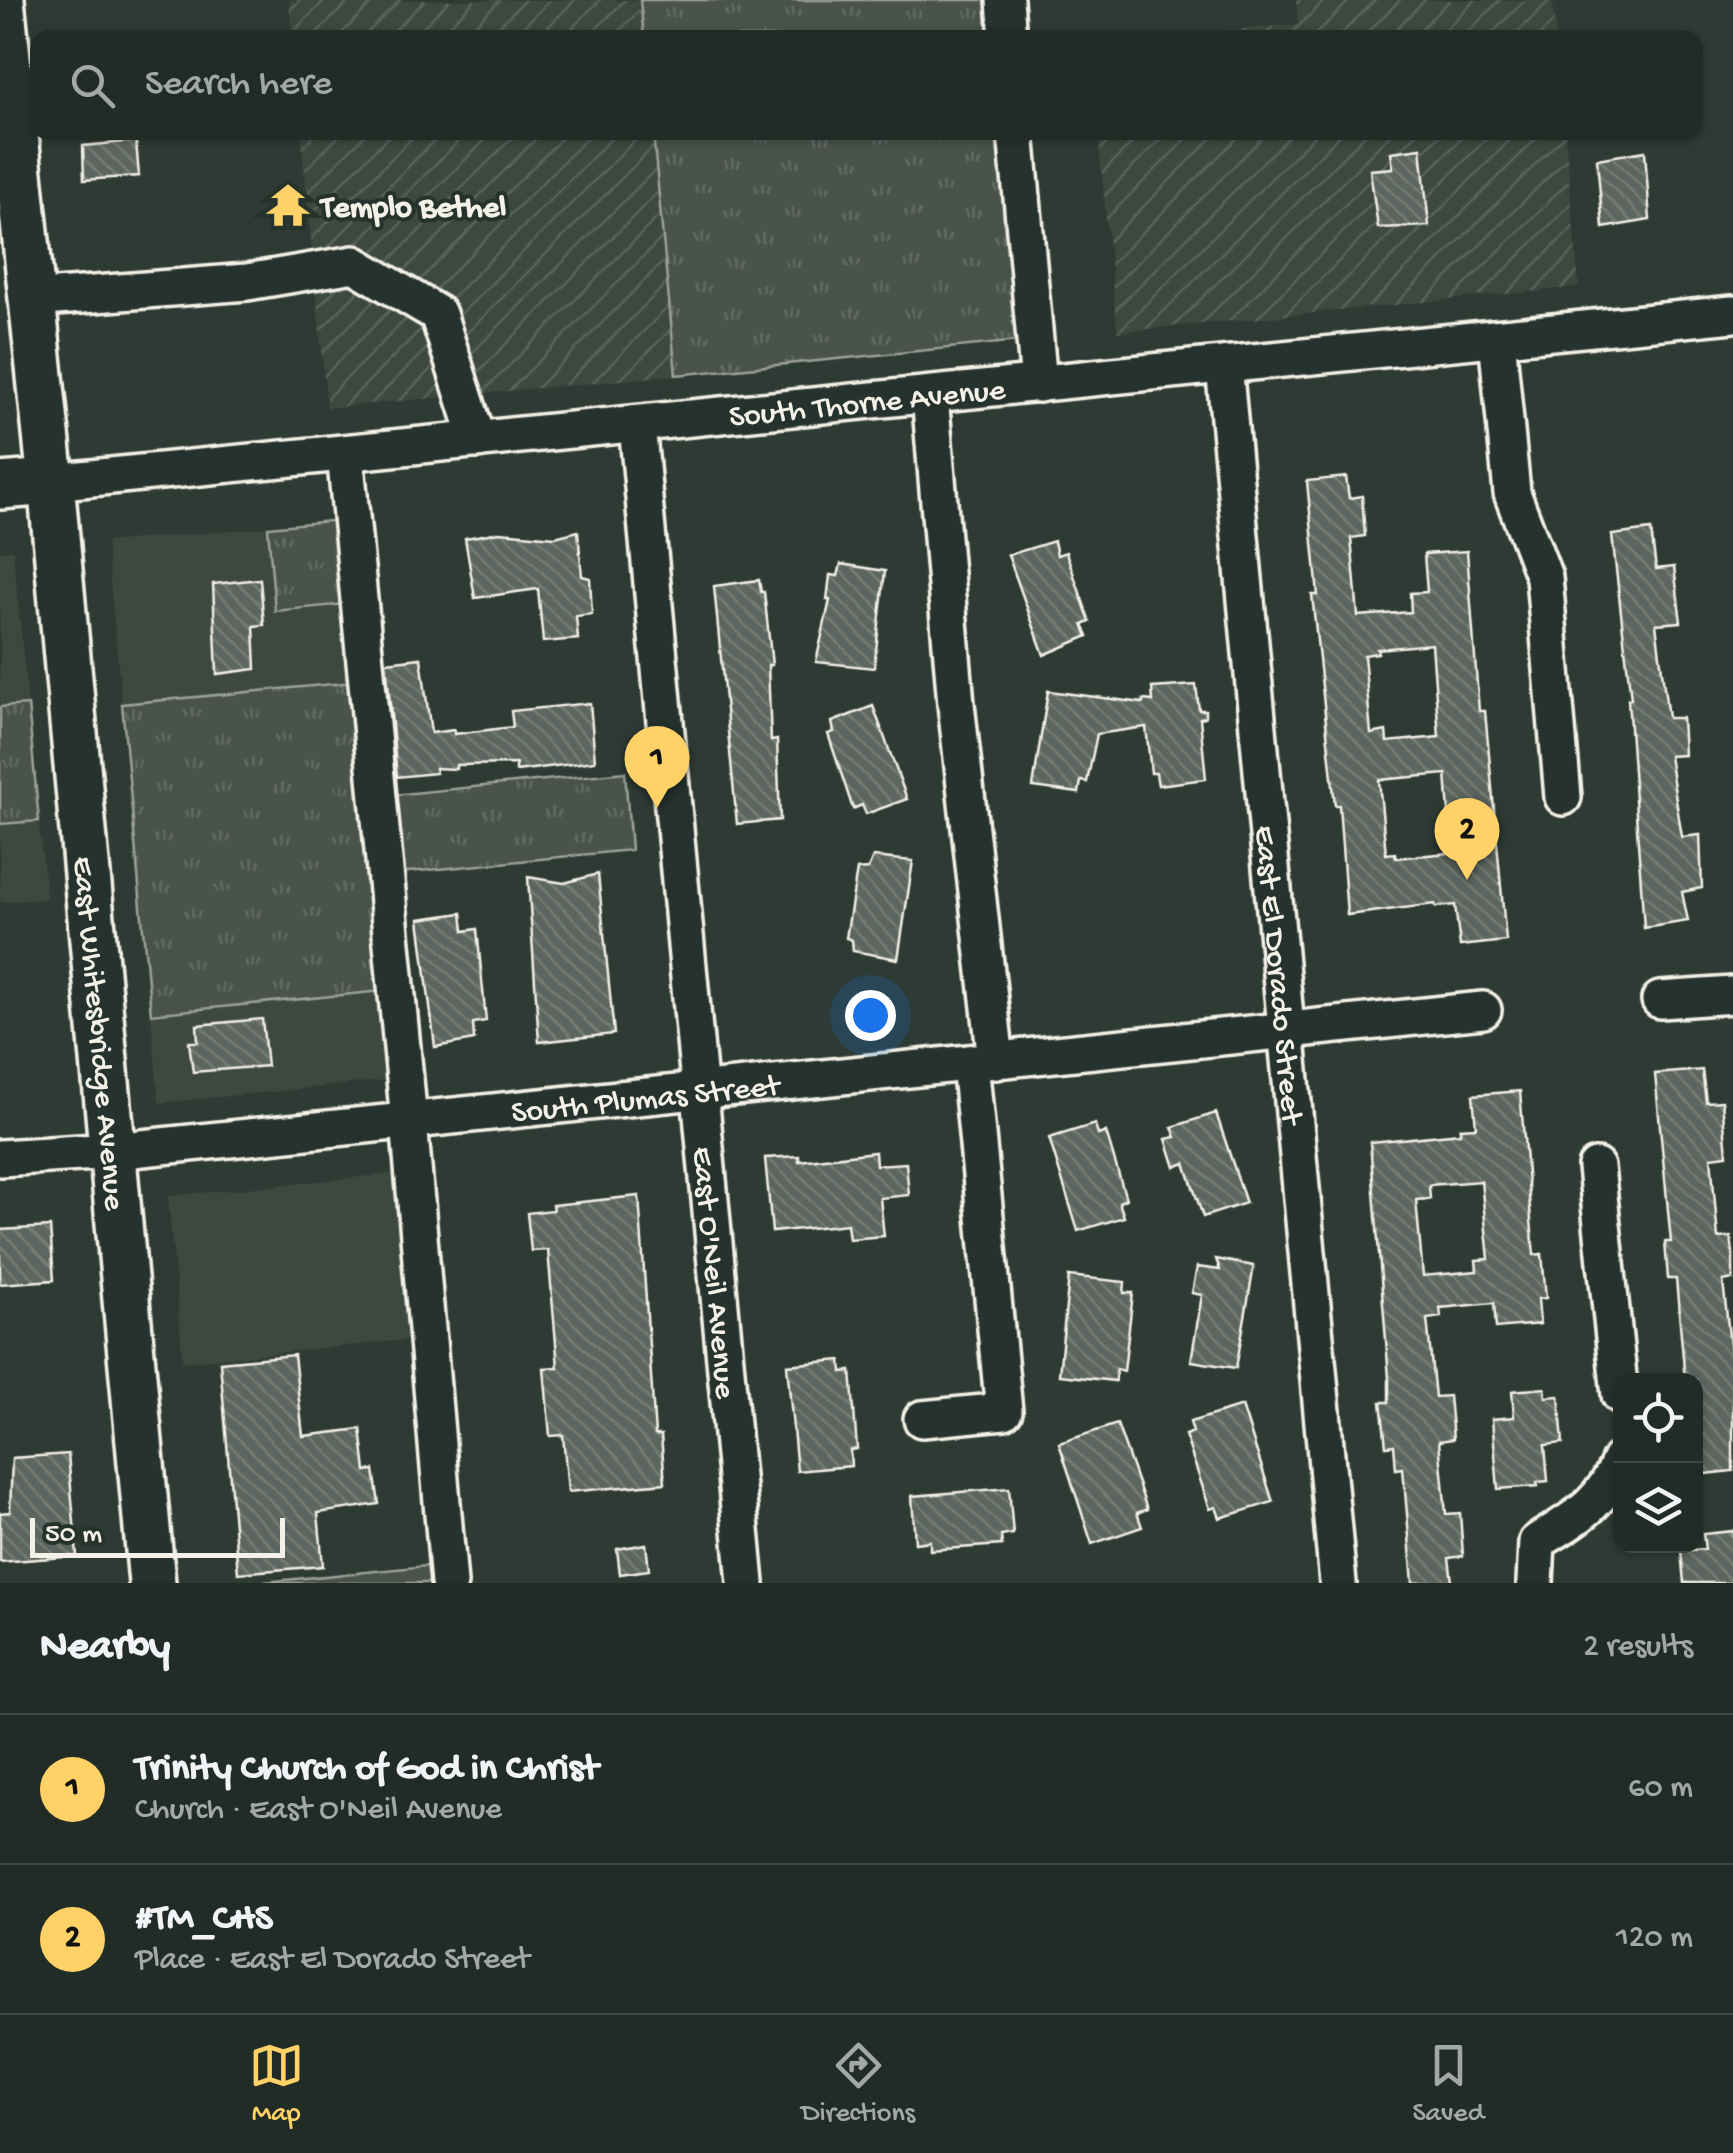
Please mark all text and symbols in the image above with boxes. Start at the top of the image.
search box [30,30,1703,140]
icon: search [65,58,120,113]
text: Search here [145,63,332,107]
temple icon: Templo Bethel [264,181,312,229]
place label: Templo Bethel [318,191,506,229]
street label: South Thorne Avenue [728,373,1008,438]
pin: 1 [624,726,690,808]
pin: 2 [1434,798,1500,880]
street label: East El Dorado Street [1243,824,1309,1129]
street label: East Whitesbridge Avenue [61,855,132,1213]
your location [845,990,896,1041]
street label: South Plumas Street [510,1068,784,1134]
street label: East O'Neil Avenue [681,1145,743,1401]
map controls [1613,1373,1703,1553]
button: locate [1613,1373,1703,1463]
button: layers [1613,1463,1703,1553]
scale bar [30,1513,285,1558]
text: 50 m [45,1519,102,1552]
text: Nearby [40,1624,170,1673]
text: 2 results [1583,1629,1693,1667]
text: Trinity Church of God in Christ [135,1748,598,1792]
text: 1 [66,1770,79,1808]
text: 60 m [1628,1770,1693,1808]
text: Church · East O'Neil Avenue [135,1792,502,1830]
text: #TM_CHS [135,1898,273,1942]
text: 2 [65,1920,80,1958]
text: 120 m [1616,1920,1693,1958]
text: Place · East El Dorado Street [135,1942,530,1980]
tab: Map [249,2038,304,2131]
tab: Directions [801,2038,915,2131]
tab: Saved [1412,2038,1484,2131]

